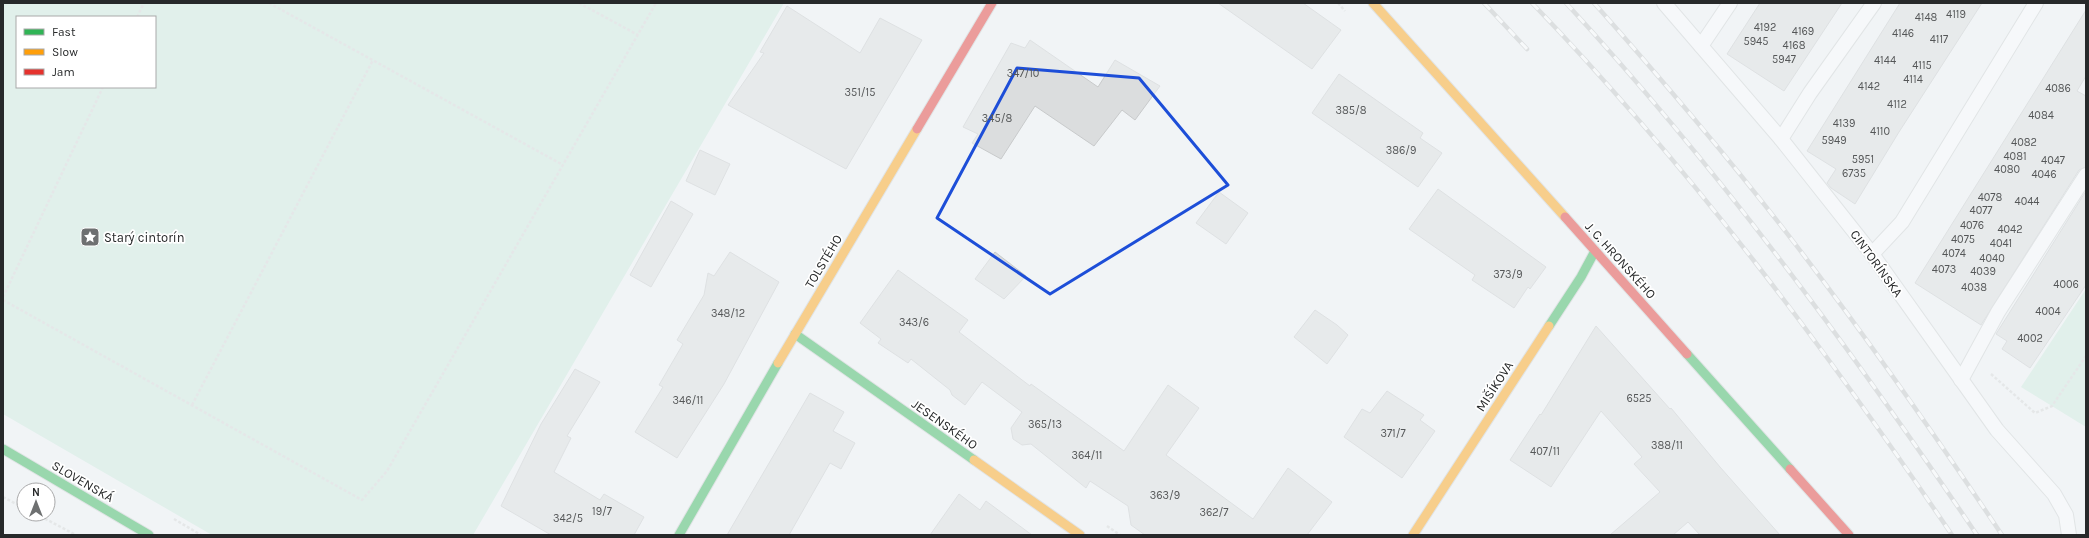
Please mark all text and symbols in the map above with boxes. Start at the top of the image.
house number: 4119 [1946,8,1966,21]
house number: 4148 [1915,11,1938,24]
legend [16,16,156,88]
house number: 4192 [1754,21,1776,34]
text: Fast [52,25,76,39]
house number: 4169 [1792,25,1814,38]
house number: 4146 [1892,27,1914,40]
house number: 4117 [1930,33,1948,46]
house number: 5945 [1744,35,1768,48]
house number: 4168 [1783,39,1806,52]
text: Slow [52,45,78,59]
house number: 5947 [1772,53,1796,66]
house number: 4144 [1874,54,1896,67]
house number: 4115 [1912,59,1932,72]
text: Jam [52,65,75,79]
house number: 347/10 [1007,67,1039,80]
house number: 4114 [1903,73,1923,86]
house number: 4142 [1858,80,1880,93]
house number: 4086 [2045,82,2071,95]
house number: 351/15 [845,86,875,99]
house number: 4112 [1887,98,1907,111]
house number: 385/8 [1336,104,1367,117]
house number: 4084 [2028,109,2054,122]
house number: 345/8 [982,112,1012,125]
house number: 4139 [1833,117,1855,130]
house number: 4110 [1870,125,1890,138]
house number: 5949 [1821,134,1847,147]
house number: 4082 [2011,136,2037,149]
house number: 386/9 [1386,144,1416,157]
house number: 4081 [2003,150,2027,163]
house number: 5951 [1852,153,1874,166]
house number: 4047 [2041,154,2065,167]
house number: 4080 [1994,163,2020,176]
house number: 6735 [1842,167,1866,180]
house number: 4046 [2031,168,2057,181]
house number: 4078 [1978,191,2003,204]
house number: 4044 [2015,195,2039,208]
house number: 4077 [1969,204,1993,217]
street label: J. C. HRONSKÉHO [1582,218,1661,302]
house number: 4076 [1960,219,1984,232]
house number: 4042 [1997,223,2023,236]
place icon: Starý cintorín [79,226,101,248]
street label: CINTORÍNSKA [1847,226,1908,300]
place label: Starý cintorín [104,230,185,245]
street label: TOLSTÉHO [800,231,845,291]
house number: 4075 [1951,233,1975,246]
house number: 4041 [1990,237,2012,250]
house number: 4074 [1942,247,1966,260]
house number: 4040 [1979,252,2005,265]
house number: 4073 [1932,263,1956,276]
house number: 4039 [1970,265,1996,278]
house number: 373/9 [1493,268,1523,281]
house number: 4006 [2053,278,2079,291]
house number: 4038 [1961,281,1987,294]
house number: 4004 [2035,305,2061,318]
house number: 348/12 [711,307,745,320]
house number: 343/6 [899,316,929,329]
house number: 4002 [2017,332,2043,345]
street label: MIŠÍKOVA [1471,357,1516,414]
house number: 6525 [1626,392,1652,405]
house number: 346/11 [673,394,703,407]
street label: JESENSKÉHO [909,395,982,453]
house number: 365/13 [1028,418,1062,431]
house number: 371/7 [1380,427,1406,440]
house number: 388/11 [1651,439,1683,452]
house number: 407/11 [1530,445,1560,458]
house number: 364/11 [1072,449,1102,462]
street label: SLOVENSKÁ [49,456,118,505]
north arrow [16,482,56,522]
text: N [32,486,40,499]
house number: 363/9 [1150,489,1180,502]
house number: 19/7 [592,505,612,518]
house number: 362/7 [1199,506,1229,519]
house number: 342/5 [553,512,583,525]

